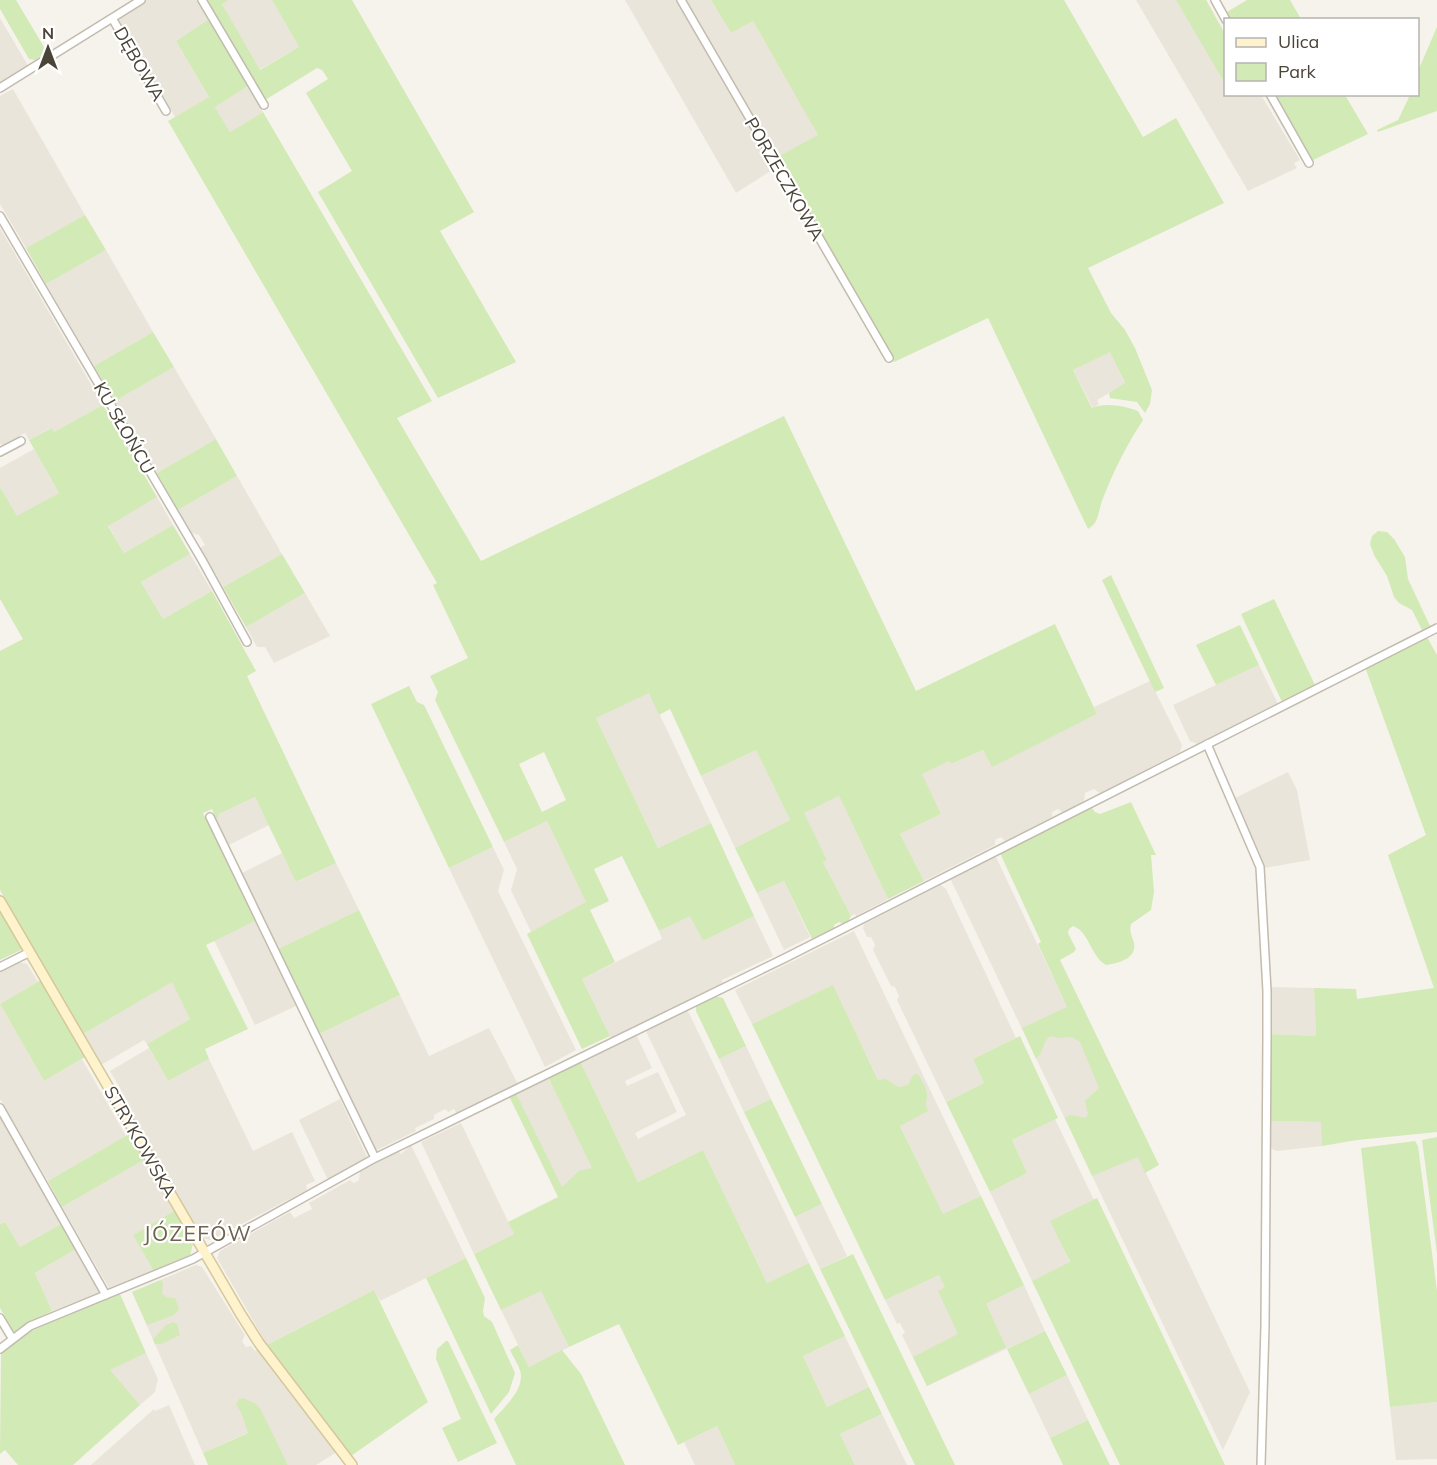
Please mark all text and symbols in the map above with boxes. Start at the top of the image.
north arrow [18,18,78,78]
legend [1224,18,1419,96]
street label: DĘBOWA [109,22,170,105]
text: N [42,23,54,43]
text: Ulica [1278,30,1319,53]
text: Park [1278,60,1317,83]
street label: PORZECZKOWA [740,113,829,245]
street label: KU SŁOŃCU [89,378,160,478]
street label: STRYKOWSKA [99,1082,182,1202]
district label: JÓZEFÓW [144,1220,252,1246]

